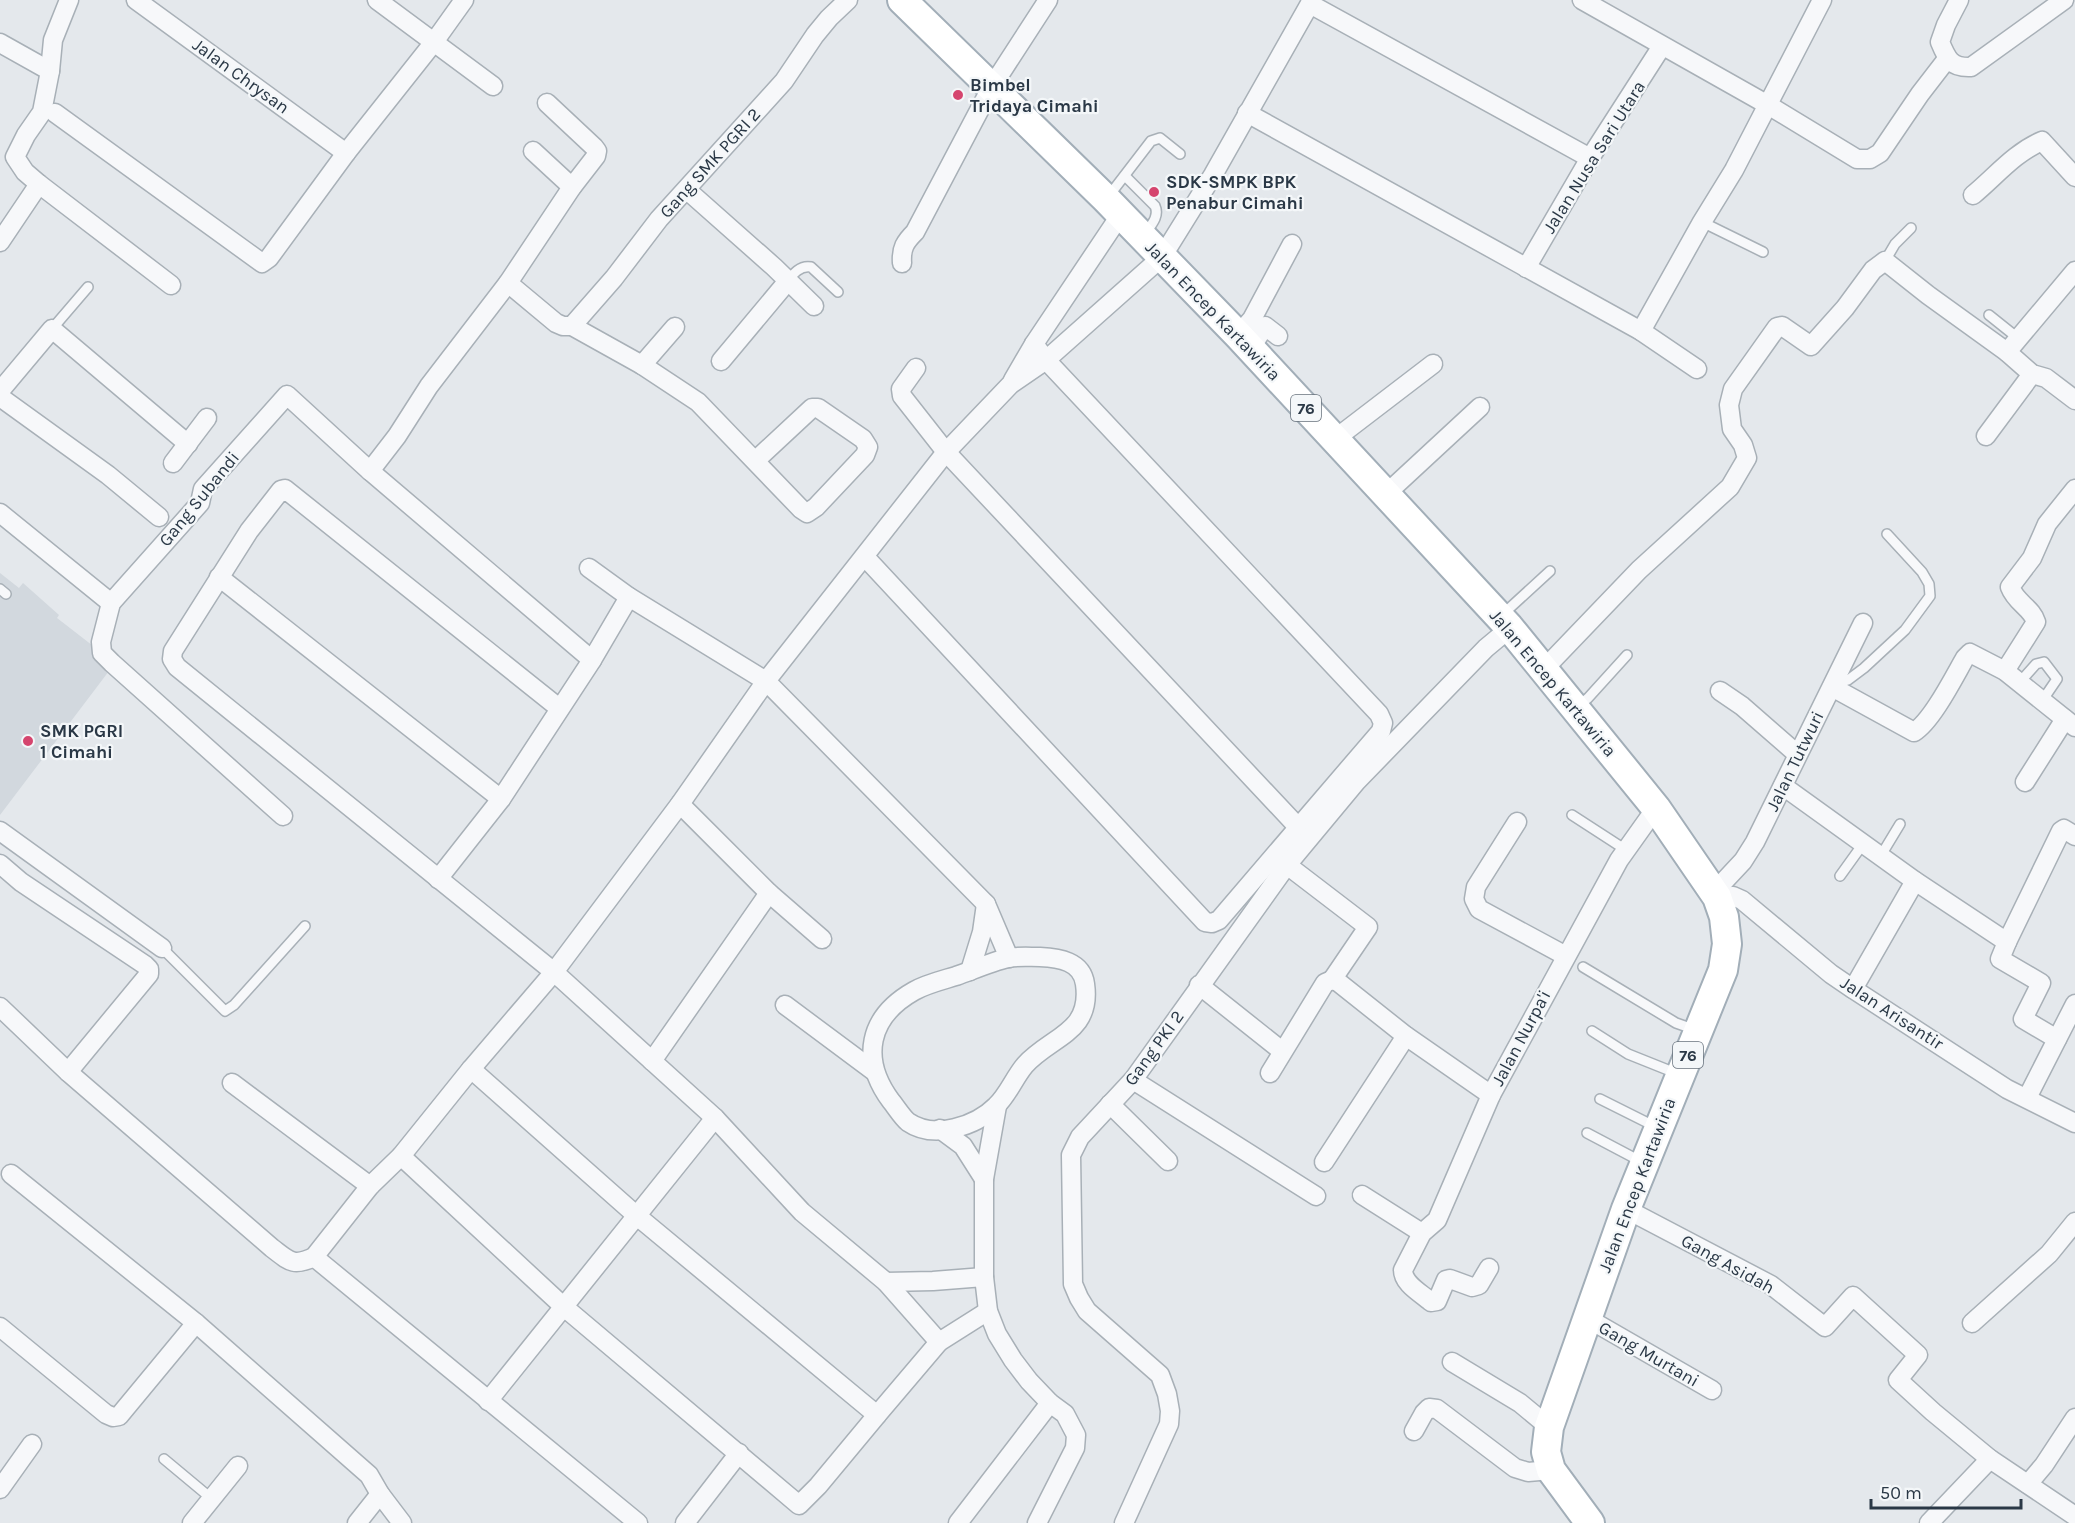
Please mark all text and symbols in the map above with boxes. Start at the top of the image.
street label: Jalan Chrysan [188,34,294,118]
place label: Bimbel Tridaya Cimahi [970,74,1099,117]
street label: Jalan Nusa Sari Utara [1538,77,1650,237]
marker: Bimbel Tridaya Cimahi [951,88,965,102]
street label: Gang SMK PGRI 2 [655,103,765,223]
place label: SDK-SMPK BPK Penabur Cimahi [1166,171,1304,214]
marker: SDK-SMPK BPK Penabur Cimahi [1147,185,1161,199]
street label: Jalan Encep Kartawiria [1141,237,1285,385]
road number: 76 [1291,395,1321,421]
street label: Gang Subandi [154,447,244,551]
street label: Jalan Encep Kartawiria [1485,605,1621,761]
street label: Jalan Tutwuri [1761,707,1829,815]
place label: SMK PGRI 1 Cimahi [40,720,123,763]
marker: SMK PGRI 1 Cimahi [21,734,35,748]
street label: Jalan Arisantir [1836,972,1948,1055]
street label: Jalan Nurpa'i [1487,986,1555,1090]
street label: Gang PKI 2 [1119,1006,1189,1090]
road number: 76 [1673,1042,1703,1068]
street label: Jalan Encep Kartawiria [1593,1094,1681,1276]
street label: Gang Asidah [1677,1229,1779,1299]
street label: Gang Murtani [1595,1316,1703,1392]
scale bar [1871,1472,2021,1510]
text: 50 m [1880,1482,1922,1504]

